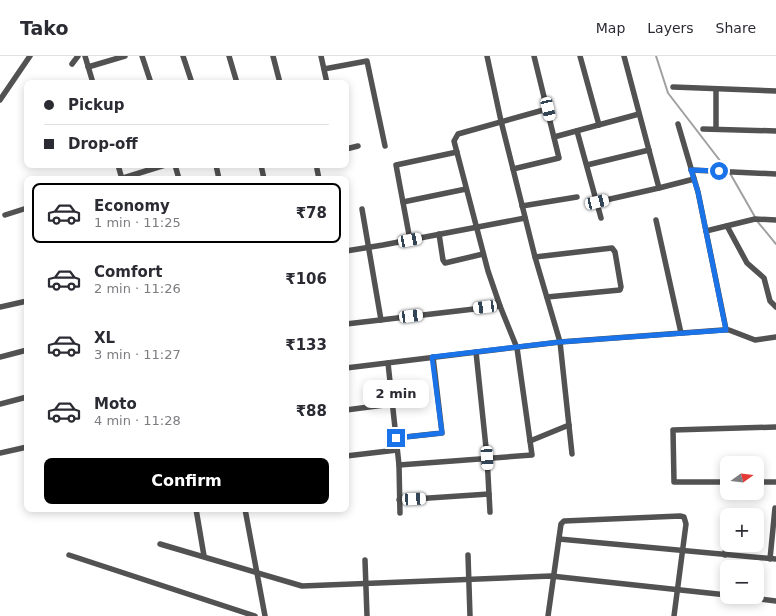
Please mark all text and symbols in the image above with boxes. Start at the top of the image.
text: Tako [20,17,69,39]
text: Map [596,20,625,36]
text: Layers [647,20,694,36]
text: Share [716,20,756,36]
text: Pickup [68,96,124,114]
car [539,96,557,122]
text: Drop-off [68,135,138,153]
route start [710,162,728,180]
car [584,193,610,211]
icon: car [46,195,82,231]
text: Economy [94,197,170,215]
text: ₹78 [296,204,327,222]
text: 1 min · 11:25 [94,215,181,230]
car [397,232,423,248]
icon: car [46,261,82,297]
text: Comfort [94,263,162,281]
text: ₹106 [285,270,327,288]
text: 2 min · 11:26 [94,281,181,296]
car [472,300,498,314]
car [398,309,424,323]
icon: car [46,327,82,363]
text: XL [94,329,115,347]
text: ₹133 [285,336,327,354]
text: 3 min · 11:27 [94,347,181,362]
callout: 2 min [363,380,429,408]
text: 2 min [376,386,416,401]
icon: car [46,393,82,429]
text: Moto [94,395,137,413]
text: ₹88 [296,402,327,420]
text: 4 min · 11:28 [94,413,181,428]
route end [387,429,405,447]
car [480,446,494,470]
north arrow [720,456,764,500]
map controls [720,456,764,604]
button: Confirm [44,458,329,504]
car [402,492,426,506]
button: + [720,508,764,552]
button: − [720,560,764,604]

